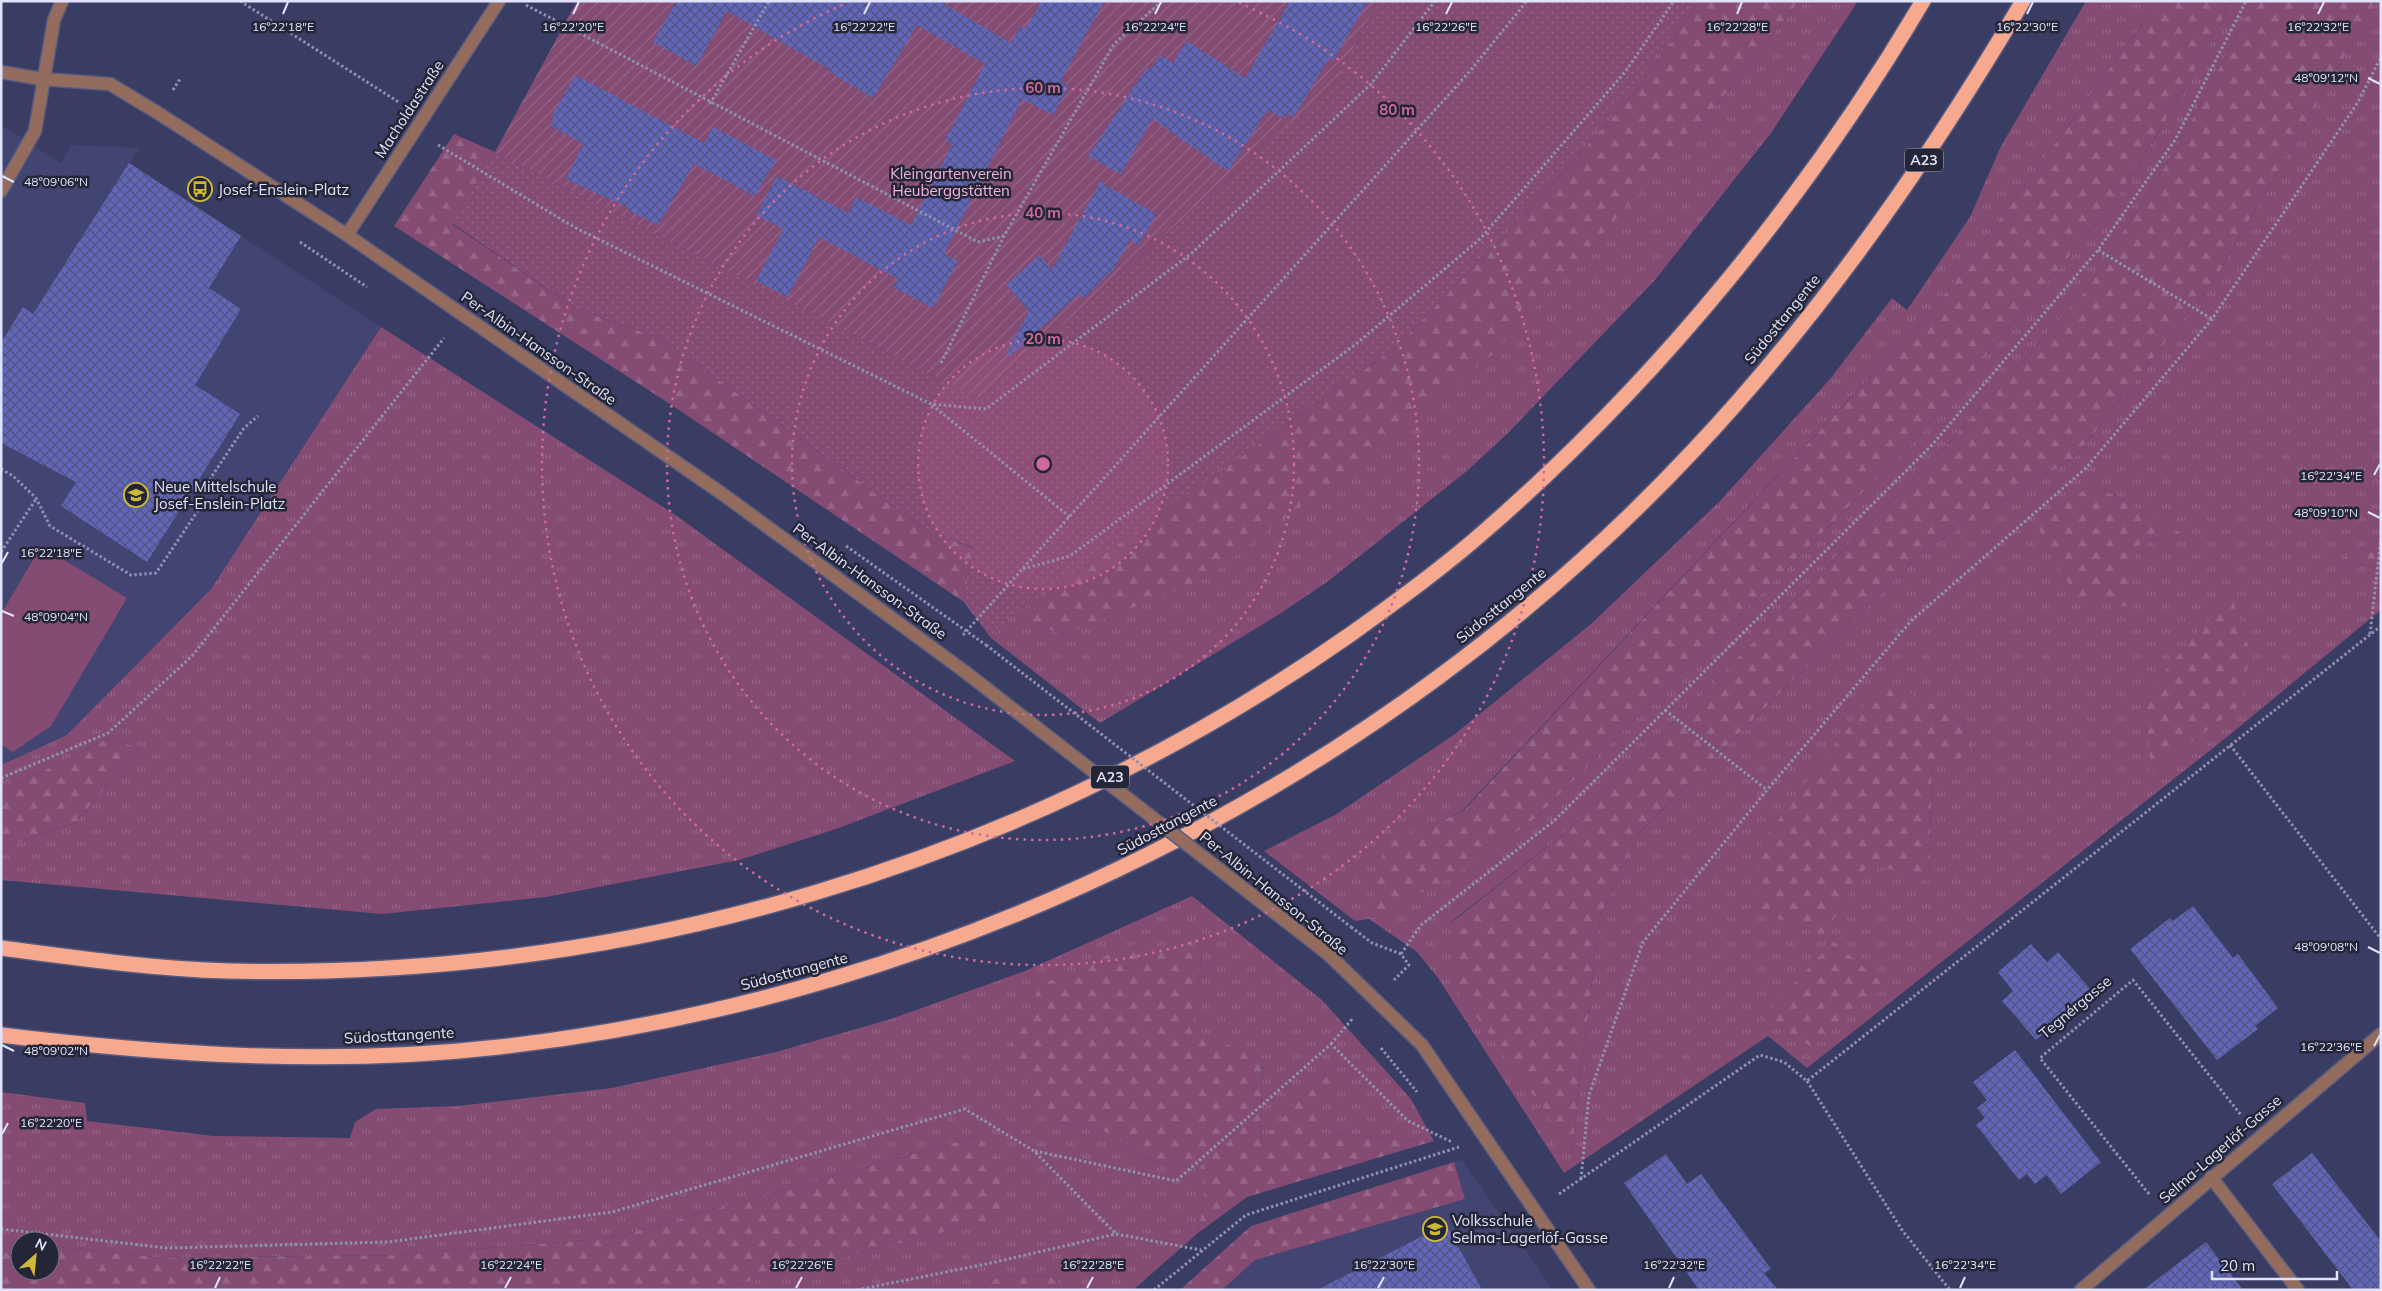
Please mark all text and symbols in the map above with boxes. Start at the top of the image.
text: 16°22'18"E [252,19,314,34]
text: 16°22'20"E [542,19,604,34]
text: 16°22'22"E [833,19,895,34]
text: 16°22'24"E [1124,19,1186,34]
text: 16°22'26"E [1415,19,1477,34]
text: 16°22'28"E [1706,19,1768,34]
text: 16°22'30"E [1996,19,2058,34]
text: 16°22'32"E [2287,19,2349,34]
street label: Macholdastraße [370,56,448,162]
text: 48°09'12"N [2294,70,2358,85]
text: 60 m [1025,78,1061,97]
text: 80 m [1379,100,1415,119]
road number: A23 [1905,148,1943,172]
park label: Kleingartenverein Heuberggstätten [890,164,1012,200]
text: 48°09'06"N [24,174,88,189]
bus stop icon: Josef-Enslein-Platz [187,176,213,202]
place label: Josef-Enslein-Platz [218,180,350,199]
text: 40 m [1025,203,1061,222]
street label: Südosttangente [1740,270,1824,368]
street label: Per-Albin-Hansson-Straße [458,287,620,409]
text: 20 m [1025,329,1061,348]
centre of rings [1034,455,1052,473]
text: 16°22'34"E [2300,468,2362,483]
place label: Neue Mittelschule Josef-Enslein-Platz [154,477,286,513]
school or university icon: Neue Mittelschule Josef-Enslein-Platz [123,482,149,508]
text: 48°09'10"N [2294,505,2358,520]
street label: Per-Albin-Hansson-Straße [789,519,951,643]
text: 16°22'18"E [20,545,82,560]
street label: Südosttangente [1452,563,1550,647]
text: 48°09'04"N [24,609,88,624]
road number: A23 [1091,766,1129,789]
street label: Südosttangente [1114,791,1220,859]
street label: Per-Albin-Hansson-Straße [1196,827,1352,959]
text: 48°09'08"N [2294,939,2358,954]
street label: Südosttangente [738,948,850,994]
street label: Tegnérgasse [2035,971,2115,1043]
street label: Südosttangente [343,1023,455,1047]
text: 16°22'36"E [2300,1039,2362,1054]
text: 48°09'02"N [24,1043,88,1058]
street label: Selma-Lagerlöf-Gasse [2155,1091,2285,1207]
text: 16°22'20"E [20,1115,82,1130]
place label: Volksschule Selma-Lagerlöf-Gasse [1452,1211,1608,1247]
school or university icon: Volksschule Selma-Lagerlöf-Gasse [1422,1216,1448,1242]
north arrow [10,1231,60,1281]
text: N [32,1234,50,1255]
scale bar [2212,1248,2337,1280]
text: 20 m [2220,1256,2255,1275]
text: 16°22'22"E [189,1257,251,1272]
text: 16°22'24"E [480,1257,542,1272]
text: 16°22'26"E [771,1257,833,1272]
text: 16°22'28"E [1062,1257,1124,1272]
text: 16°22'30"E [1353,1257,1415,1272]
text: 16°22'32"E [1643,1257,1705,1272]
text: 16°22'34"E [1934,1257,1996,1272]

